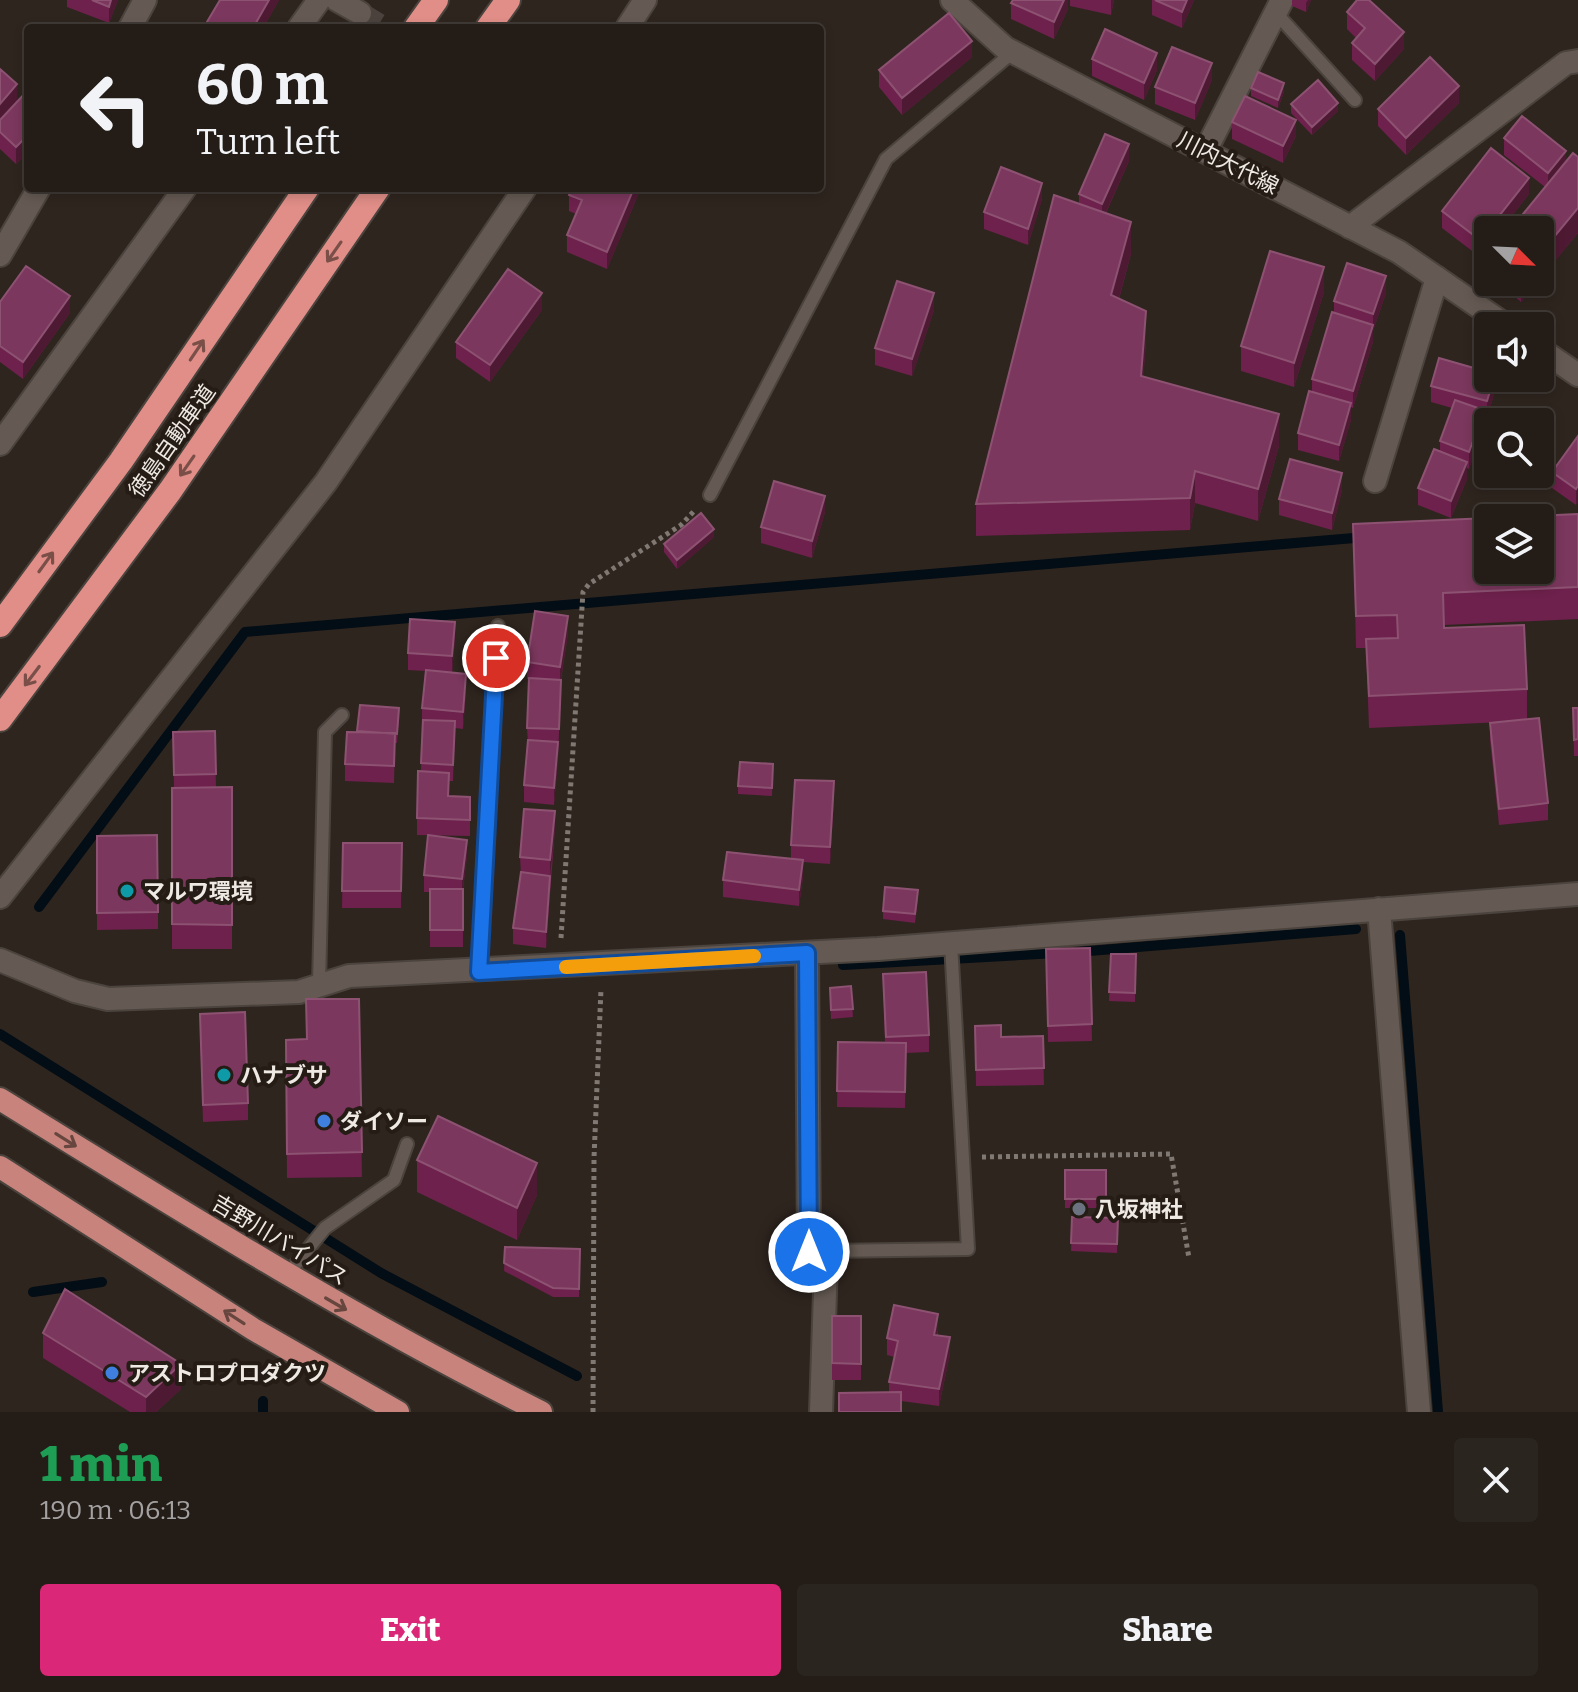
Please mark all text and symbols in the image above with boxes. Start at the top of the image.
text: 60 m [196,52,328,119]
icon: left [64,56,168,160]
text: Turn left [196,120,340,164]
street label: 川内大代線 [1173,126,1283,200]
north arrow [1474,216,1554,296]
map controls [1474,216,1554,584]
one-way arrow [326,241,342,263]
button: sound [1474,312,1554,392]
one-way arrow [188,339,205,361]
street label: 徳島自動車道 [123,379,221,503]
button: search [1474,408,1554,488]
one-way arrow [179,455,195,477]
button: layers [1474,504,1554,584]
one-way arrow [38,552,55,573]
pin [462,624,530,692]
icon: arrive [474,636,518,680]
one-way arrow [24,664,41,686]
place label: マルワ環境 [143,878,253,905]
marker: マルワ環境 [118,882,136,900]
place label: ハナブサ [240,1062,328,1089]
marker: ハナブサ [215,1066,233,1084]
place label: ダイソー [340,1108,428,1135]
marker: ダイソー [315,1112,333,1130]
one-way arrow [54,1132,77,1148]
street label: 吉野川バイパス [207,1189,353,1291]
place label: 八坂神社 [1095,1196,1183,1223]
marker: 八坂神社 [1070,1200,1088,1218]
position arrow [767,1210,851,1294]
one-way arrow [324,1296,347,1312]
one-way arrow [223,1308,246,1324]
place label: アストロプロダクツ [128,1360,326,1387]
marker: アストロプロダクツ [103,1364,121,1382]
text: 1 min [40,1436,162,1494]
button: close [1454,1438,1538,1522]
text: 190 m · 06:13 [40,1495,191,1526]
button: Exit [40,1584,781,1676]
button: Share [797,1584,1538,1676]

